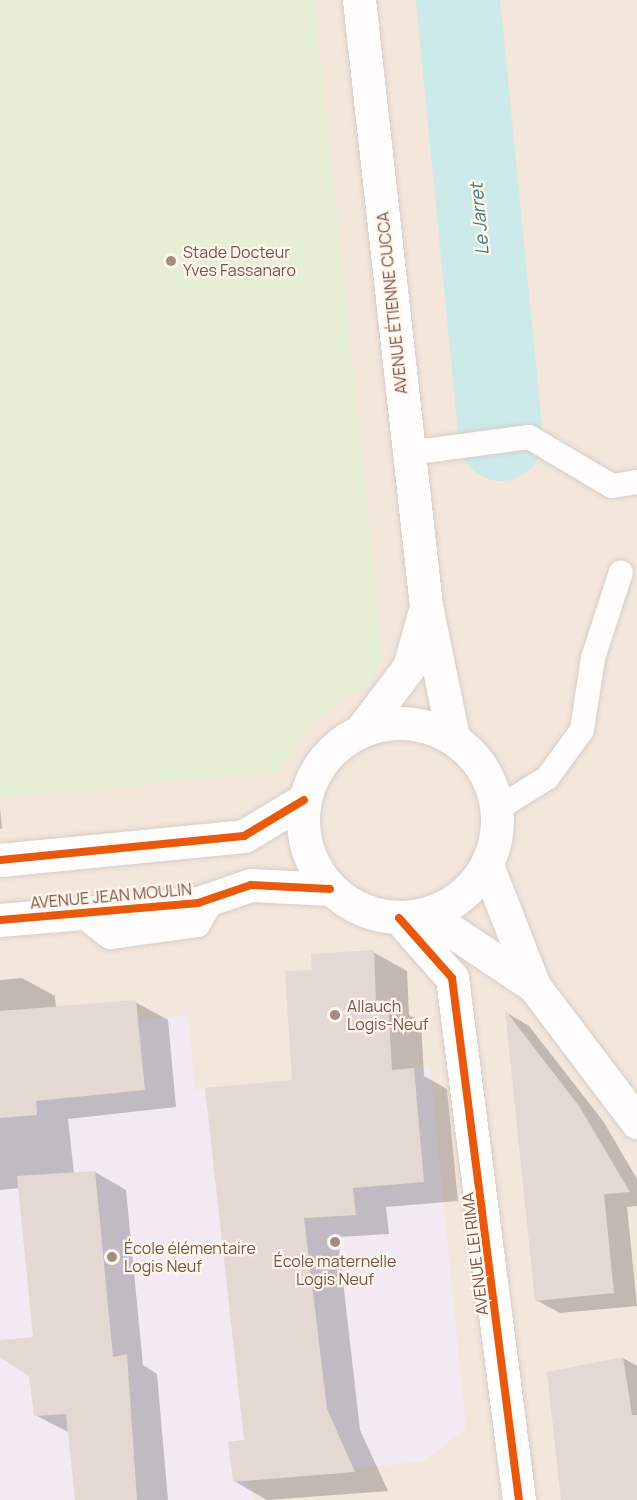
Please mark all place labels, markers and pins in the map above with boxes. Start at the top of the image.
place label: Stade Docteur Yves Fassanaro [183,242,296,280]
marker: Stade Docteur Yves Fassanaro [164,254,178,268]
place label: Allauch Logis-Neuf [347,996,428,1034]
marker: Allauch Logis-Neuf [328,1008,342,1022]
marker: École maternelle Logis Neuf [328,1235,342,1249]
place label: École élémentaire Logis Neuf [124,1238,256,1276]
marker: École élémentaire Logis Neuf [105,1250,119,1264]
place label: École maternelle Logis Neuf [274,1251,396,1289]

